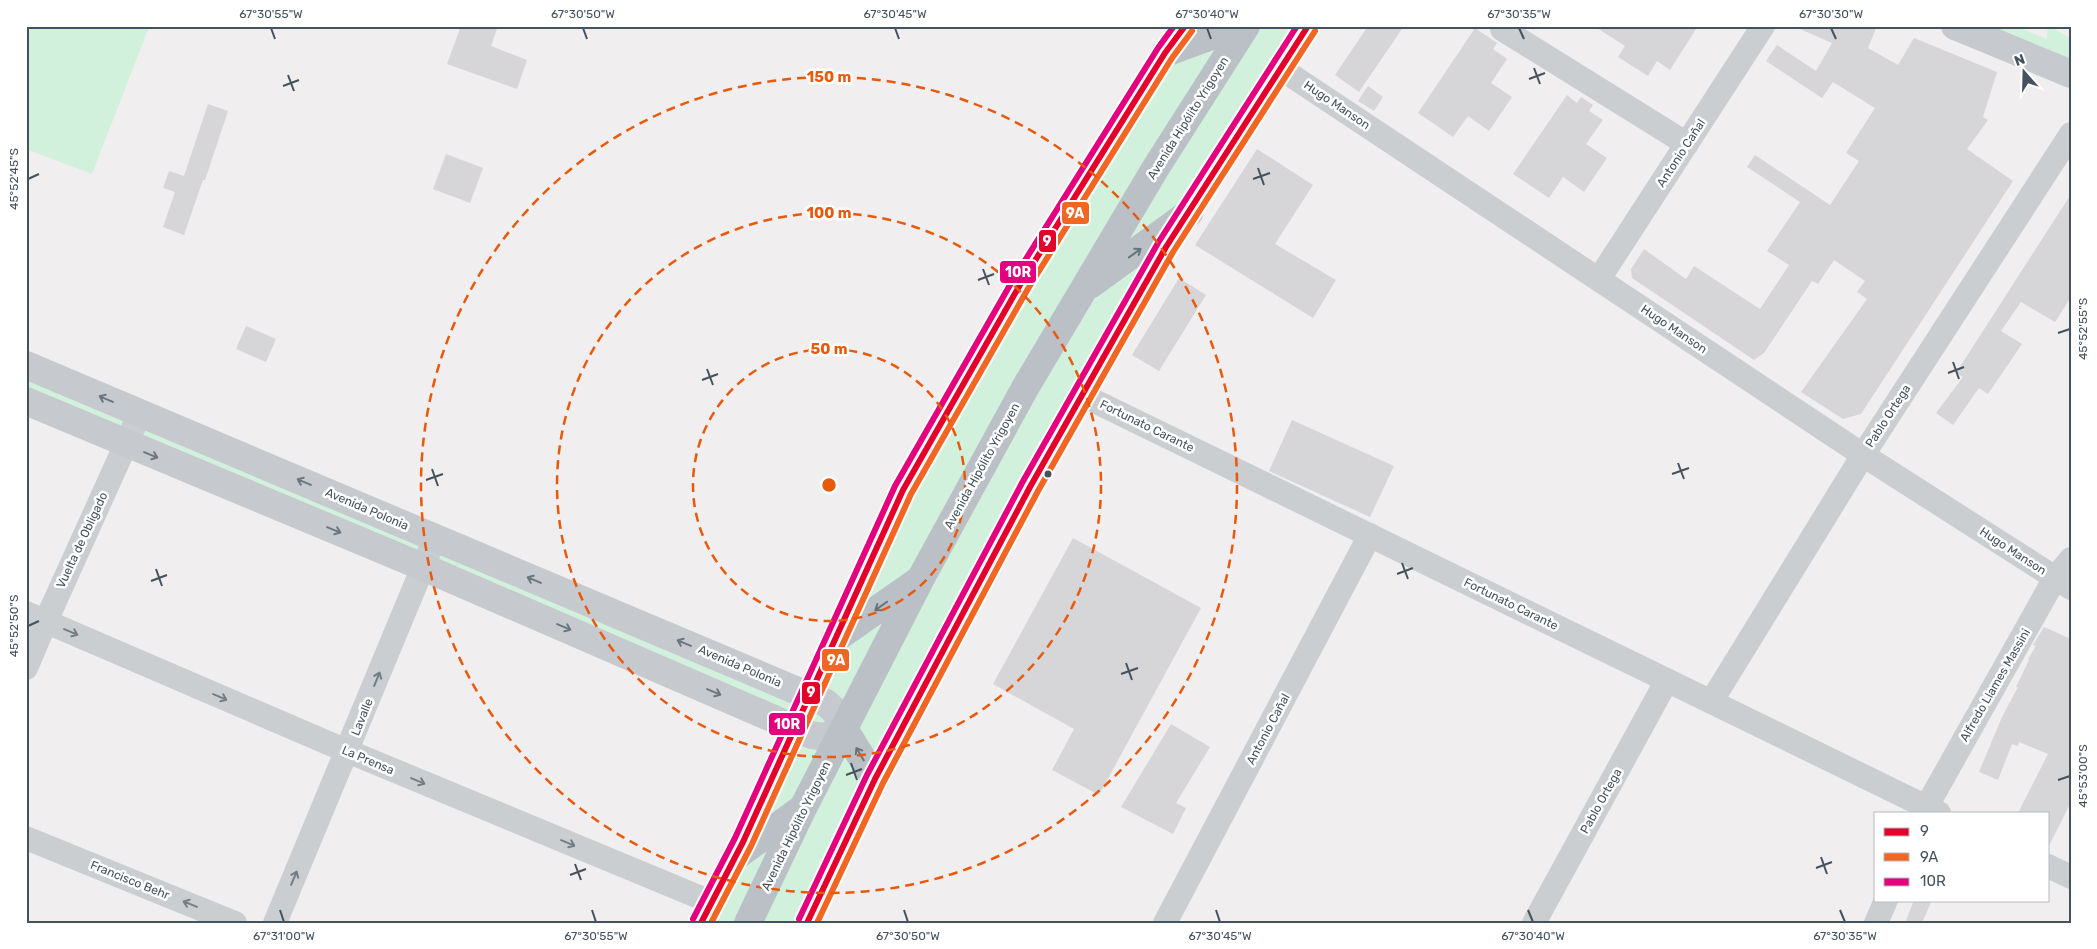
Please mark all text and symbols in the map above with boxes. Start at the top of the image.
text: 67°30'55"W [239,7,303,21]
text: 67°30'50"W [551,7,615,21]
text: 67°30'45"W [863,7,927,21]
text: 67°30'40"W [1175,7,1239,21]
text: 67°30'35"W [1487,7,1551,21]
text: 67°30'30"W [1799,7,1863,21]
north arrow [2000,48,2050,98]
text: N [2012,51,2027,70]
street label: Avenida Hipólito Yrigoyen [1144,54,1232,182]
text: 150 m [807,68,851,86]
street label: Hugo Manson [1301,78,1373,132]
street label: Antonio Cañal [1654,116,1708,190]
text: 45°52'45"S [7,148,21,210]
line badge: 9A [1061,201,1090,225]
text: 100 m [807,204,851,222]
text: 9A [1066,205,1084,222]
line badge: 9 [1038,229,1057,253]
text: 9 [1043,233,1052,250]
one-way arrow [1127,248,1141,258]
line badge: 10R [999,260,1037,284]
text: 10R [1005,264,1031,281]
text: 45°52'55"S [2076,298,2090,360]
street label: Hugo Manson [1638,302,1710,356]
text: 50 m [811,340,847,358]
street label: Pablo Ortega [1863,382,1913,450]
one-way arrow [99,393,114,403]
street label: Fortunato Carante [1098,397,1197,455]
street label: Avenida Hipólito Yrigoyen [942,401,1022,531]
one-way arrow [144,451,159,460]
unlabelled marker [1043,469,1053,479]
centre of rings [820,476,838,494]
one-way arrow [297,477,312,487]
street label: Avenida Polonia [323,485,411,533]
street label: Vuelta de Obligado [54,490,110,590]
street label: Hugo Manson [1977,524,2049,578]
one-way arrow [326,526,341,535]
one-way arrow [527,574,542,584]
street label: Fortunato Carante [1462,575,1561,633]
text: 45°52'50"S [7,595,21,657]
one-way arrow [874,601,888,611]
one-way arrow [556,623,571,633]
street label: Alfredo Llames Massini [1957,626,2033,744]
one-way arrow [63,628,78,638]
one-way arrow [677,637,692,647]
street label: Avenida Polonia [696,642,784,690]
line badge: 9A [821,648,850,672]
text: 9A [827,652,845,669]
one-way arrow [373,672,382,687]
line badge: 9 [801,681,821,705]
text: 9 [807,684,816,701]
one-way arrow [706,687,721,697]
street label: Antonio Cañal [1243,691,1293,767]
one-way arrow [212,692,227,702]
street label: Lavalle [348,696,376,738]
line badge: 10R [768,712,806,736]
text: 10R [774,716,800,733]
street label: La Prensa [340,743,396,777]
text: 45°53'00"S [2076,744,2090,808]
one-way arrow [854,748,864,762]
street label: Avenida Hipólito Yrigoyen [759,759,833,893]
street label: Pablo Ortega [1577,766,1625,836]
one-way arrow [410,776,425,786]
legend [1874,812,2050,902]
text: 9 [1920,822,1929,840]
one-way arrow [560,839,575,848]
text: 9A [1920,848,1938,866]
street label: Francisco Behr [88,858,172,902]
one-way arrow [290,871,299,886]
text: 10R [1920,872,1946,890]
one-way arrow [182,899,197,908]
text: 67°31'00"W [253,929,315,943]
text: 67°30'55"W [564,929,628,943]
text: 67°30'50"W [876,929,940,943]
text: 67°30'45"W [1188,929,1252,943]
text: 67°30'40"W [1501,929,1565,943]
text: 67°30'35"W [1813,929,1877,943]

